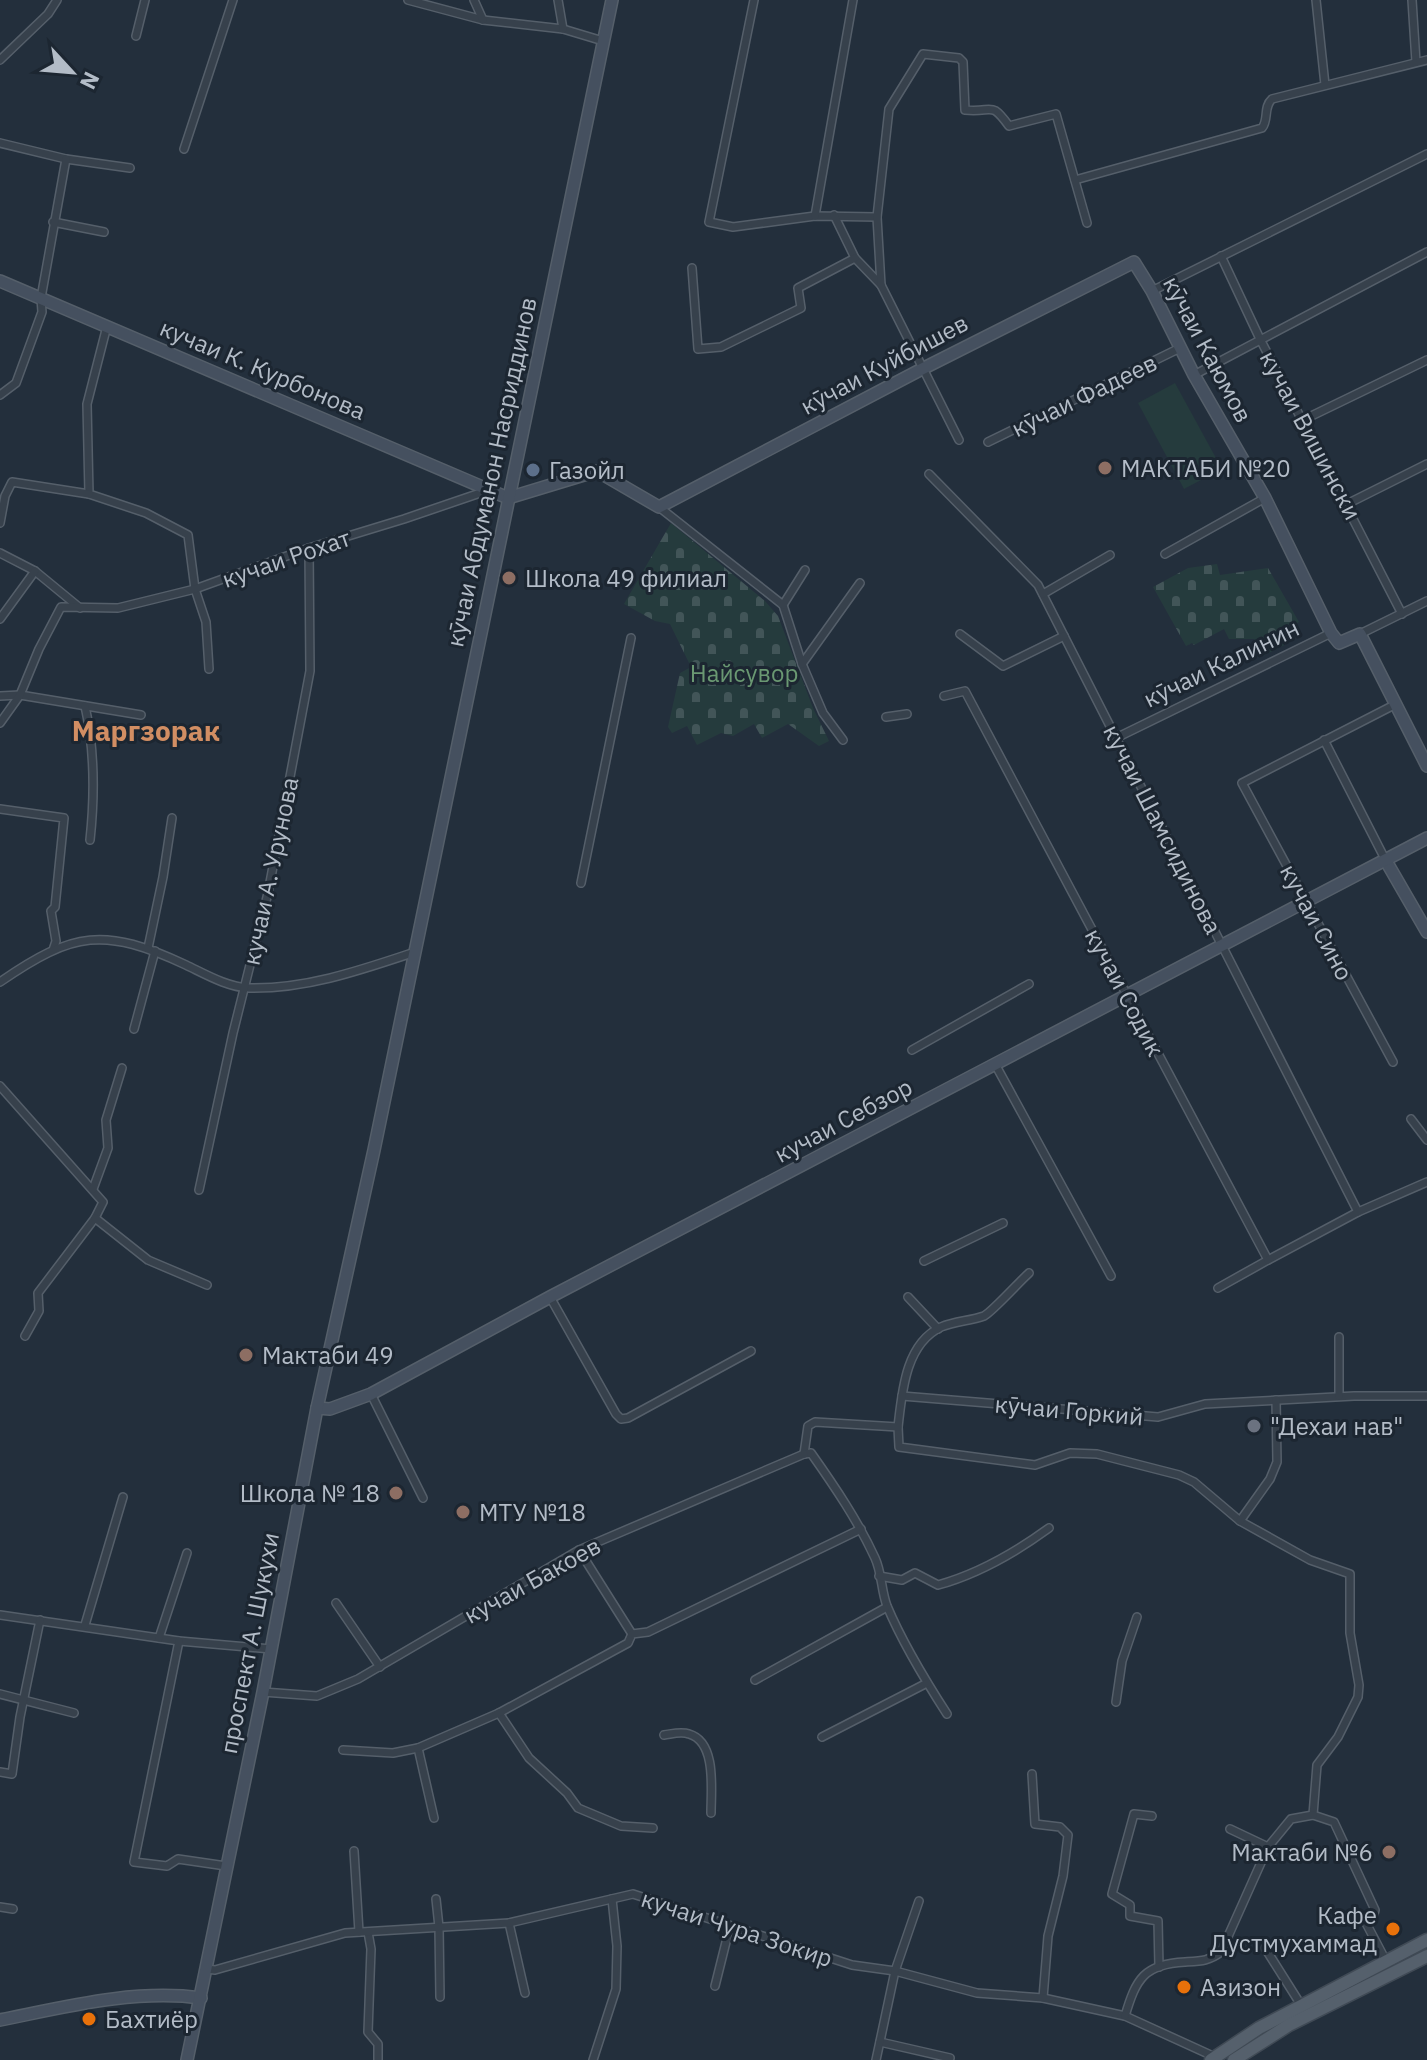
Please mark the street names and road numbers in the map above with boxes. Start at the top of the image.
street label: кӯчаи Каюмов [1156,270,1260,428]
street label: кӯчаи Абдуманон Насриддинов [438,294,544,650]
street label: кӯчаи Куйбишев [795,306,973,422]
street label: кучаи К. Курбонова [155,311,371,427]
street label: кучаи Вишински [1253,345,1369,525]
street label: кӯчаи Фадеев [1006,346,1162,444]
street label: кучаи Рохат [218,521,354,595]
street label: кӯчаи Калинин [1138,611,1304,715]
street label: кучаи Шамсидинова [1096,719,1230,940]
street label: кучаи А. Урунова [234,774,306,968]
street label: кучаи Сино [1273,858,1361,986]
street label: кучаи Содик [1078,922,1172,1062]
street label: кучаи Себзор [769,1070,917,1170]
street label: кӯчаи Горкий [993,1388,1145,1432]
street label: кучаи Бакоев [458,1529,606,1631]
street label: проспект А. Шукухи [212,1530,286,1756]
street label: кучаи Чура Зокир [637,1882,837,1974]

